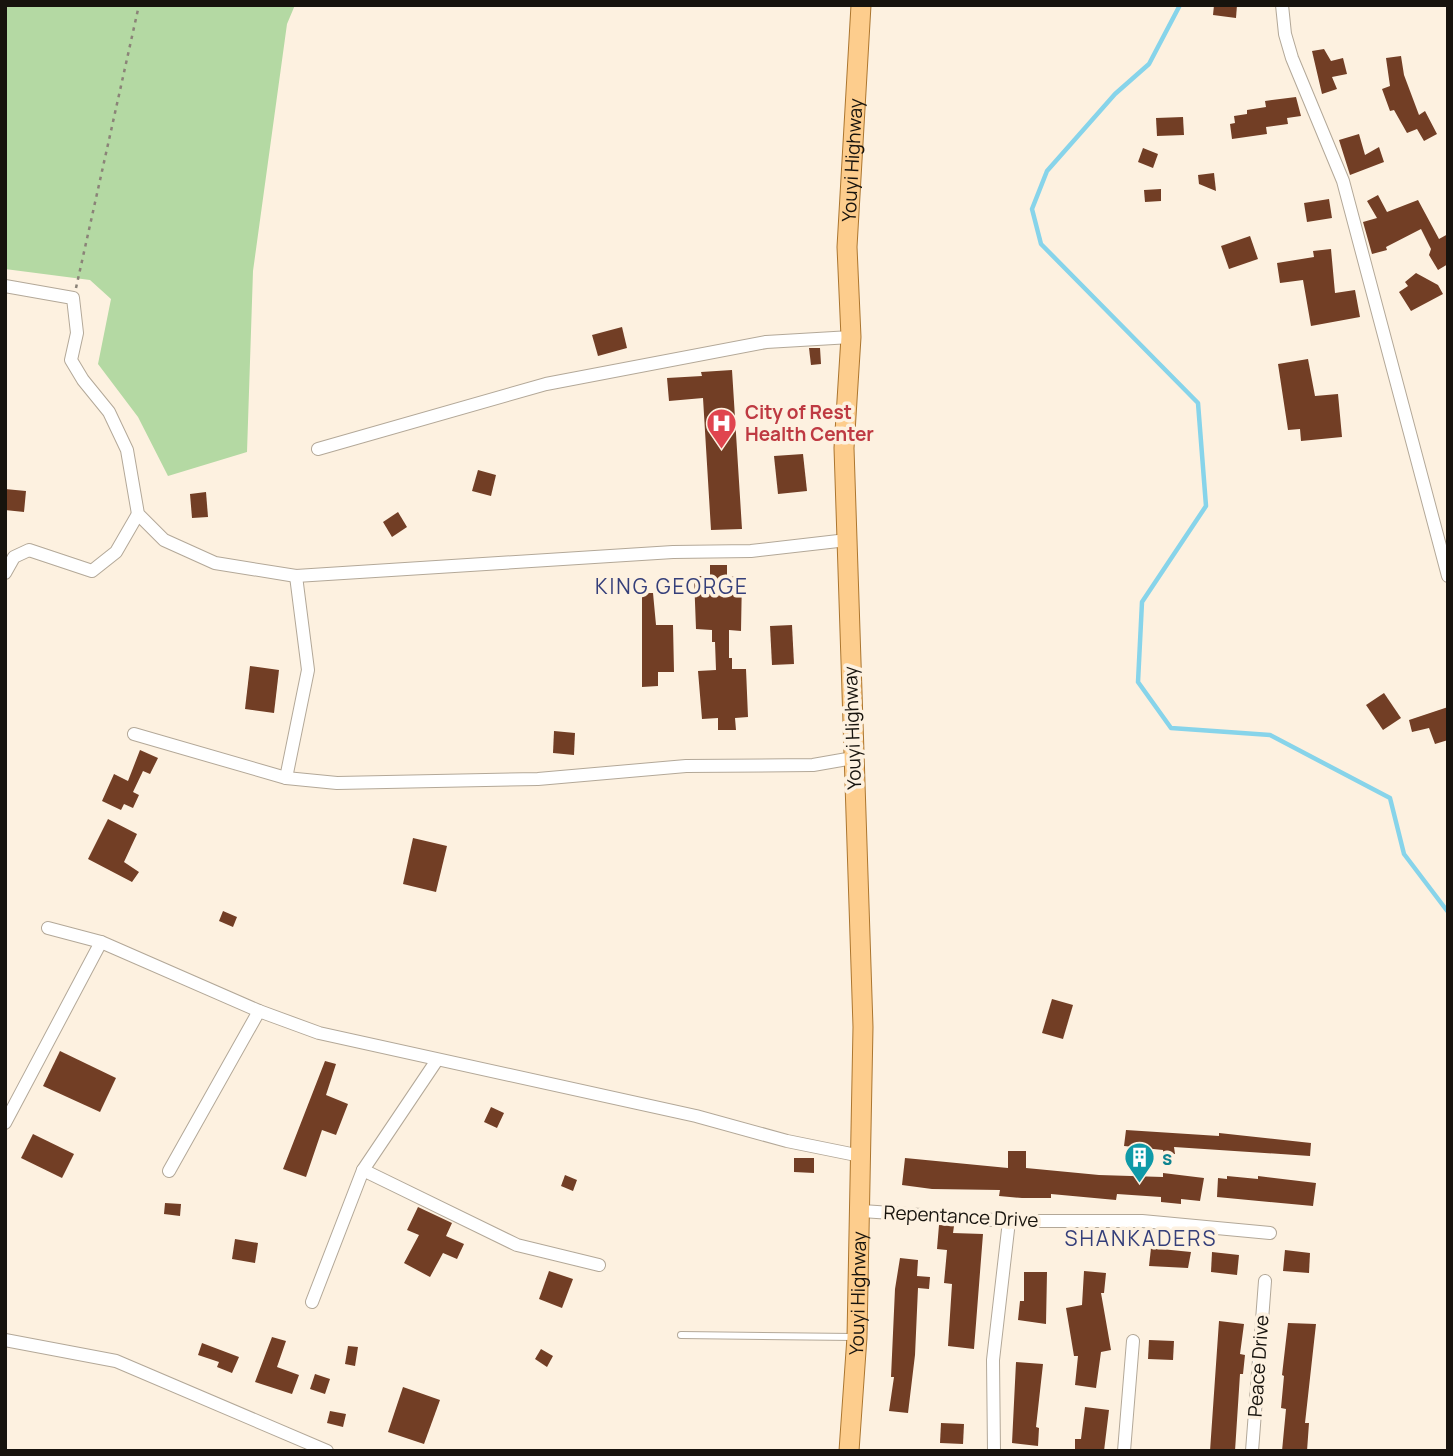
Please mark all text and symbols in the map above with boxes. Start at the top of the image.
street label: Youyi Highway [835,97,869,223]
place label: City of Rest Health Center [745,399,874,447]
hospital icon: City of Rest Health Center [705,406,739,450]
district label: KING GEORGE [595,572,749,600]
street label: Youyi Highway [837,666,867,790]
building icon: s [1122,1141,1156,1185]
place label: s [1162,1145,1172,1171]
street label: Repentance Drive [883,1199,1039,1233]
district label: SHANKADERS [1064,1224,1218,1252]
street label: Youyi Highway [843,1231,872,1356]
street label: Peace Drive [1241,1314,1275,1418]

